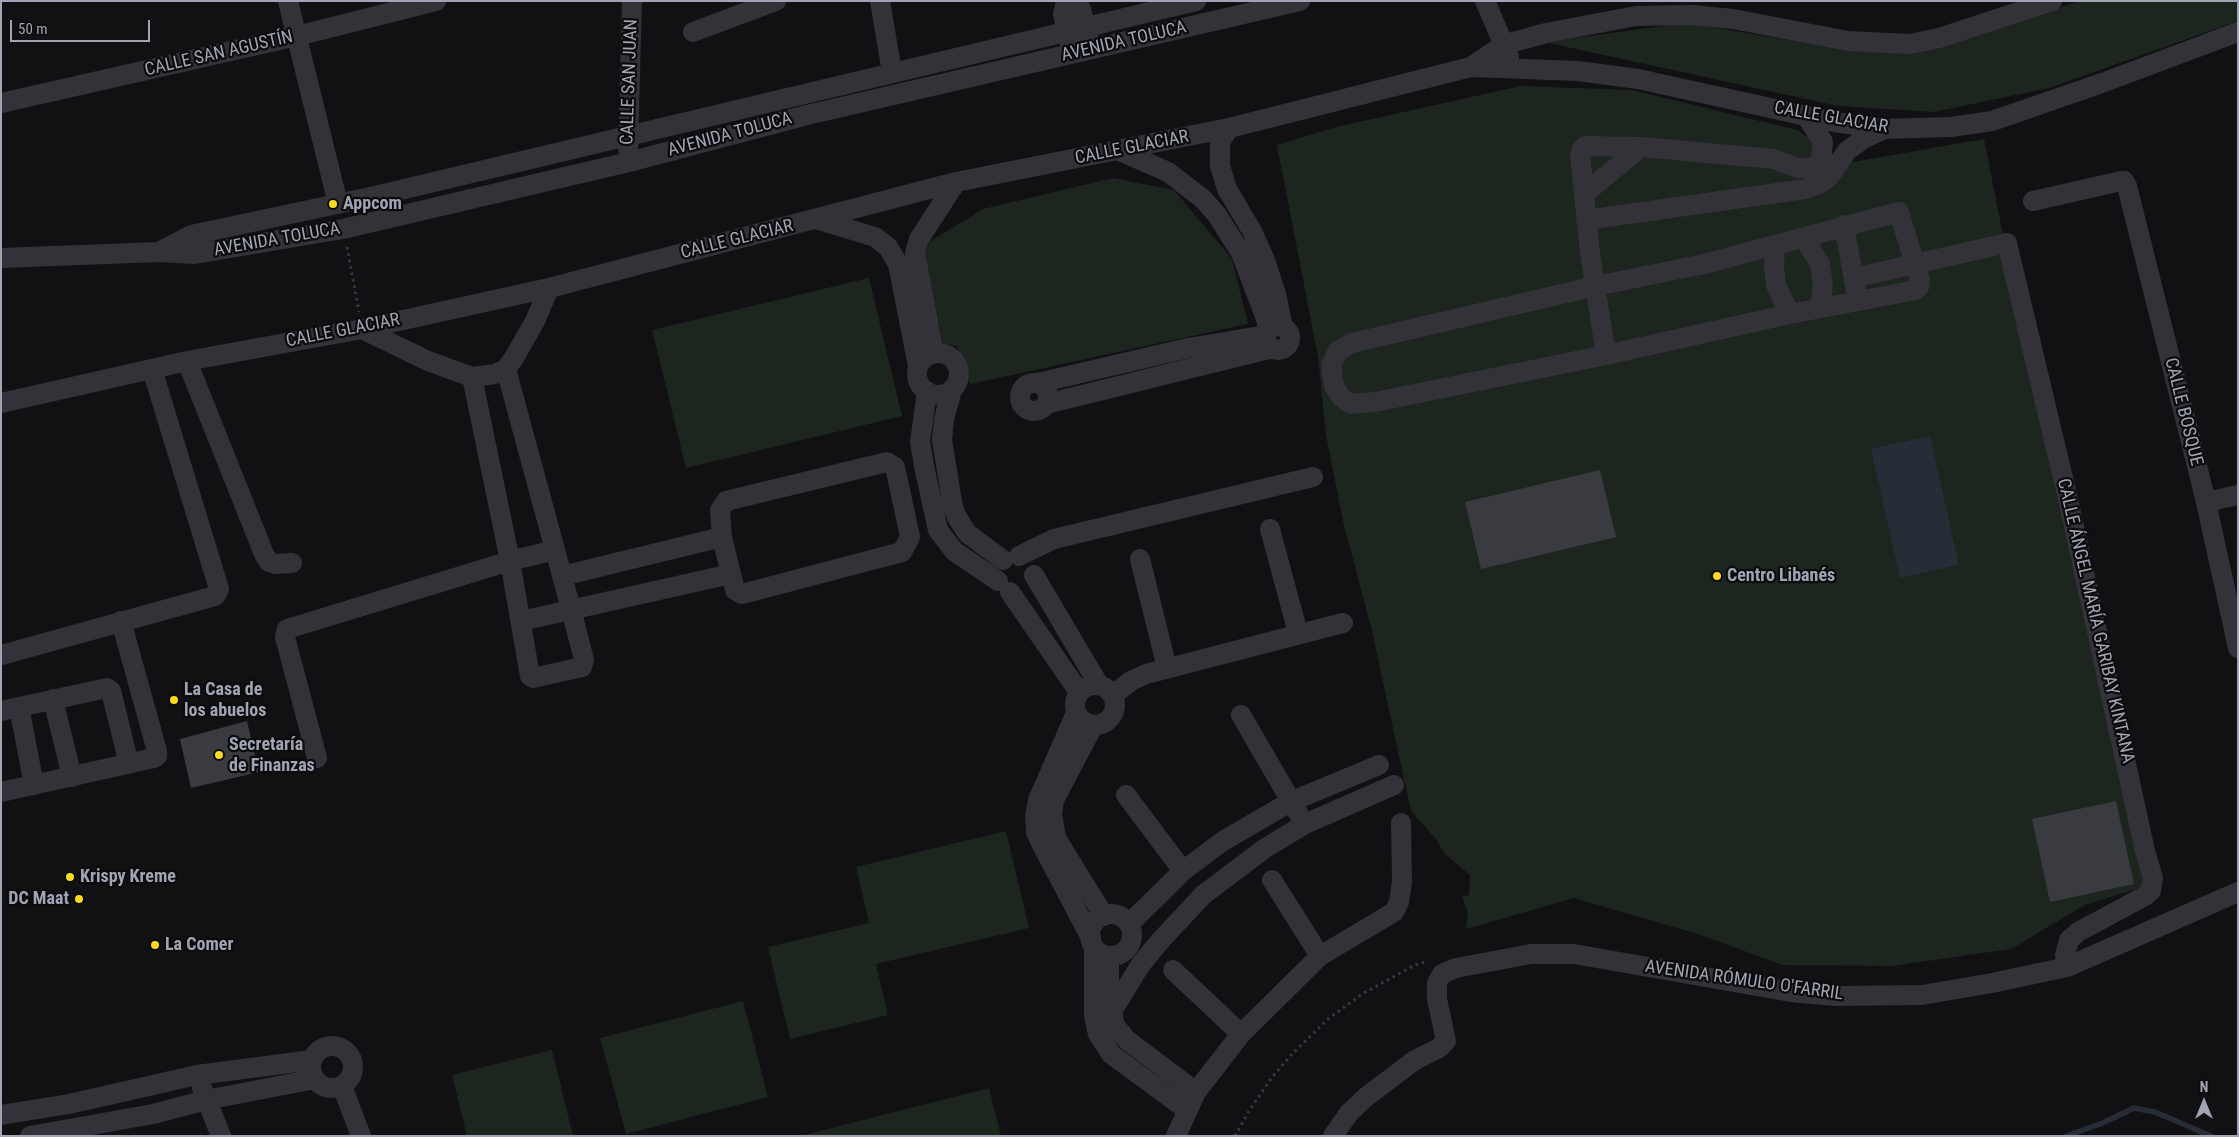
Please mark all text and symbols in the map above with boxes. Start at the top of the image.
scale bar [12,10,152,42]
street label: AVENIDA TOLUCA [1059,17,1189,67]
street label: CALLE SAN JUAN [617,19,643,145]
text: 50 m [18,20,48,38]
street label: CALLE SAN AGUSTÍN [143,26,295,82]
street label: CALLE GLACIAR [1772,97,1890,139]
street label: AVENIDA TOLUCA [666,108,794,162]
street label: CALLE GLACIAR [1073,126,1191,170]
place label: Appcom [343,193,402,215]
marker: Appcom [327,198,339,210]
street label: CALLE GLACIAR [678,216,796,264]
street label: AVENIDA TOLUCA [212,218,342,262]
street label: CALLE GLACIAR [284,309,402,353]
street label: CALLE BOSQUE [2159,356,2207,468]
street label: CALLE ÁNGEL MARÍA GARIBAY KINTANA [2052,477,2138,765]
place label: Centro Libanés [1727,565,1835,587]
marker: Centro Libanés [1711,570,1723,582]
place label: La Casa de los abuelos [184,679,266,722]
marker: La Casa de los abuelos [168,694,180,706]
place label: Secretaría de Finanzas [229,734,315,776]
marker: Secretaría de Finanzas [213,749,225,761]
place label: Krispy Kreme [80,866,176,888]
marker: Krispy Kreme [64,871,76,883]
place label: DC Maat [8,888,69,910]
marker: DC Maat [73,893,85,905]
place label: La Comer [165,934,233,956]
marker: La Comer [149,939,161,951]
street label: AVENIDA RÓMULO O'FARRIL [1644,956,1844,1006]
north arrow [2179,1077,2229,1127]
text: N [2200,1079,2208,1095]

